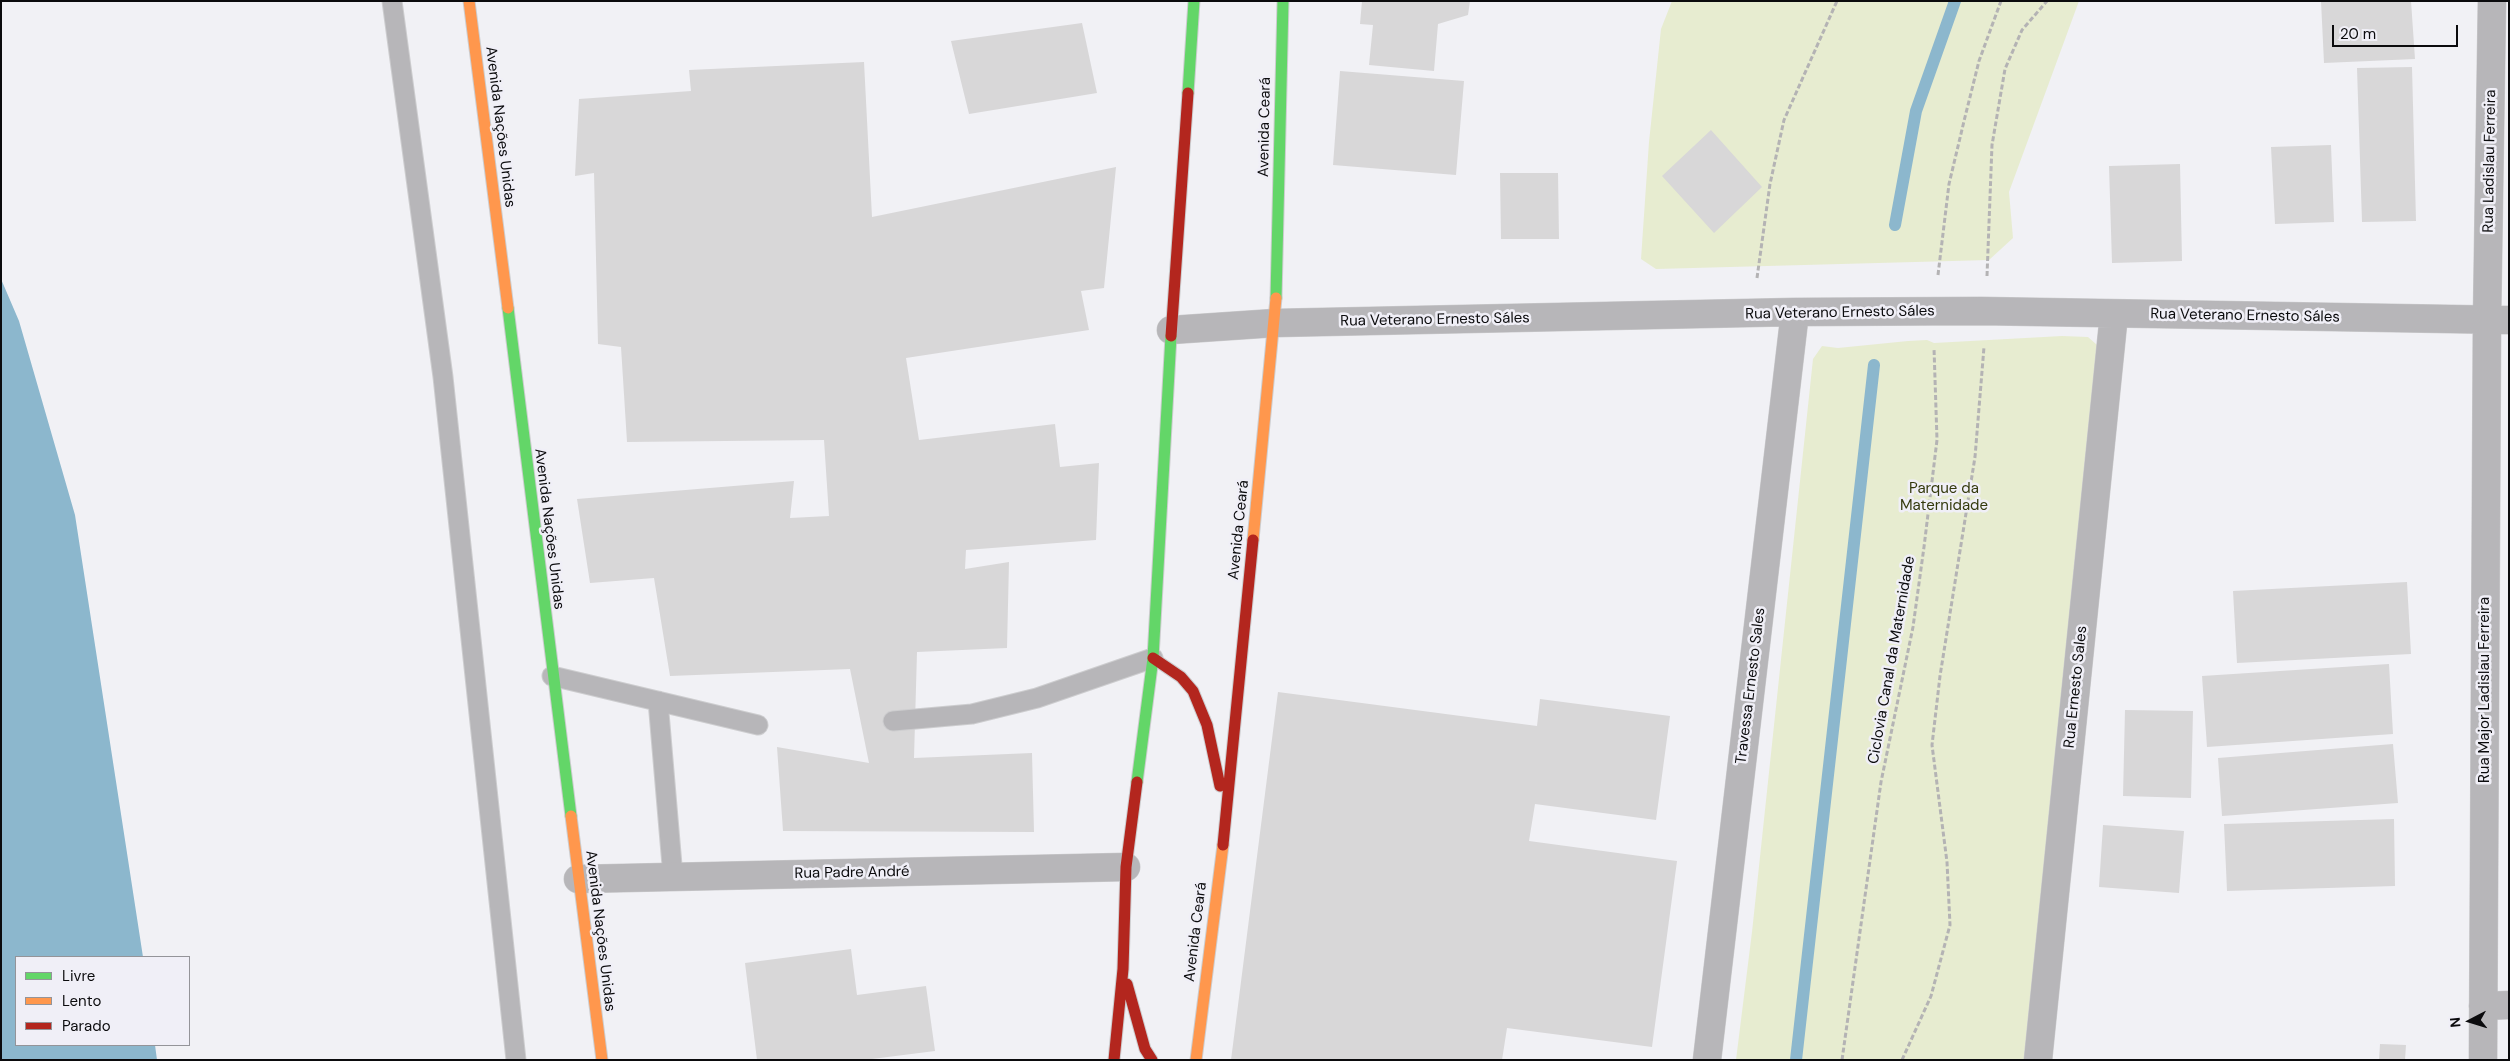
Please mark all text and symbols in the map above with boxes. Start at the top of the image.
scale bar [2335,15,2461,47]
text: 20 m [2340,24,2376,44]
street label: Avenida Nações Unidas [481,45,519,209]
street label: Avenida Ceará [1255,77,1275,177]
street label: Rua Ladislau Ferreira [2480,89,2500,233]
street label: Rua Veterano Ernesto Sáles [1745,302,1935,324]
street label: Rua Veterano Ernesto Sáles [2150,305,2340,327]
street label: Rua Veterano Ernesto Sáles [1340,309,1530,331]
street label: Avenida Nações Unidas [530,447,568,611]
street label: Avenida Ceará [1225,479,1253,581]
park label: Parque da Maternidade [1900,480,1988,515]
street label: Ciclovia Canal da Maternidade [1865,555,1919,765]
street label: Rua Major Ladislau Ferreira [2476,597,2494,783]
street label: Travessa Ernesto Sales [1732,607,1770,765]
street label: Rua Ernesto Sales [2061,625,2091,749]
street label: Avenida Nações Unidas [581,849,619,1013]
street label: Rua Padre André [794,863,910,883]
street label: Avenida Ceará [1181,881,1211,983]
legend [15,956,190,1046]
text: Livre [62,966,95,986]
text: Lento [62,991,101,1011]
north arrow [2445,996,2495,1046]
text: Parado [62,1016,111,1036]
text: N [2446,1016,2464,1028]

